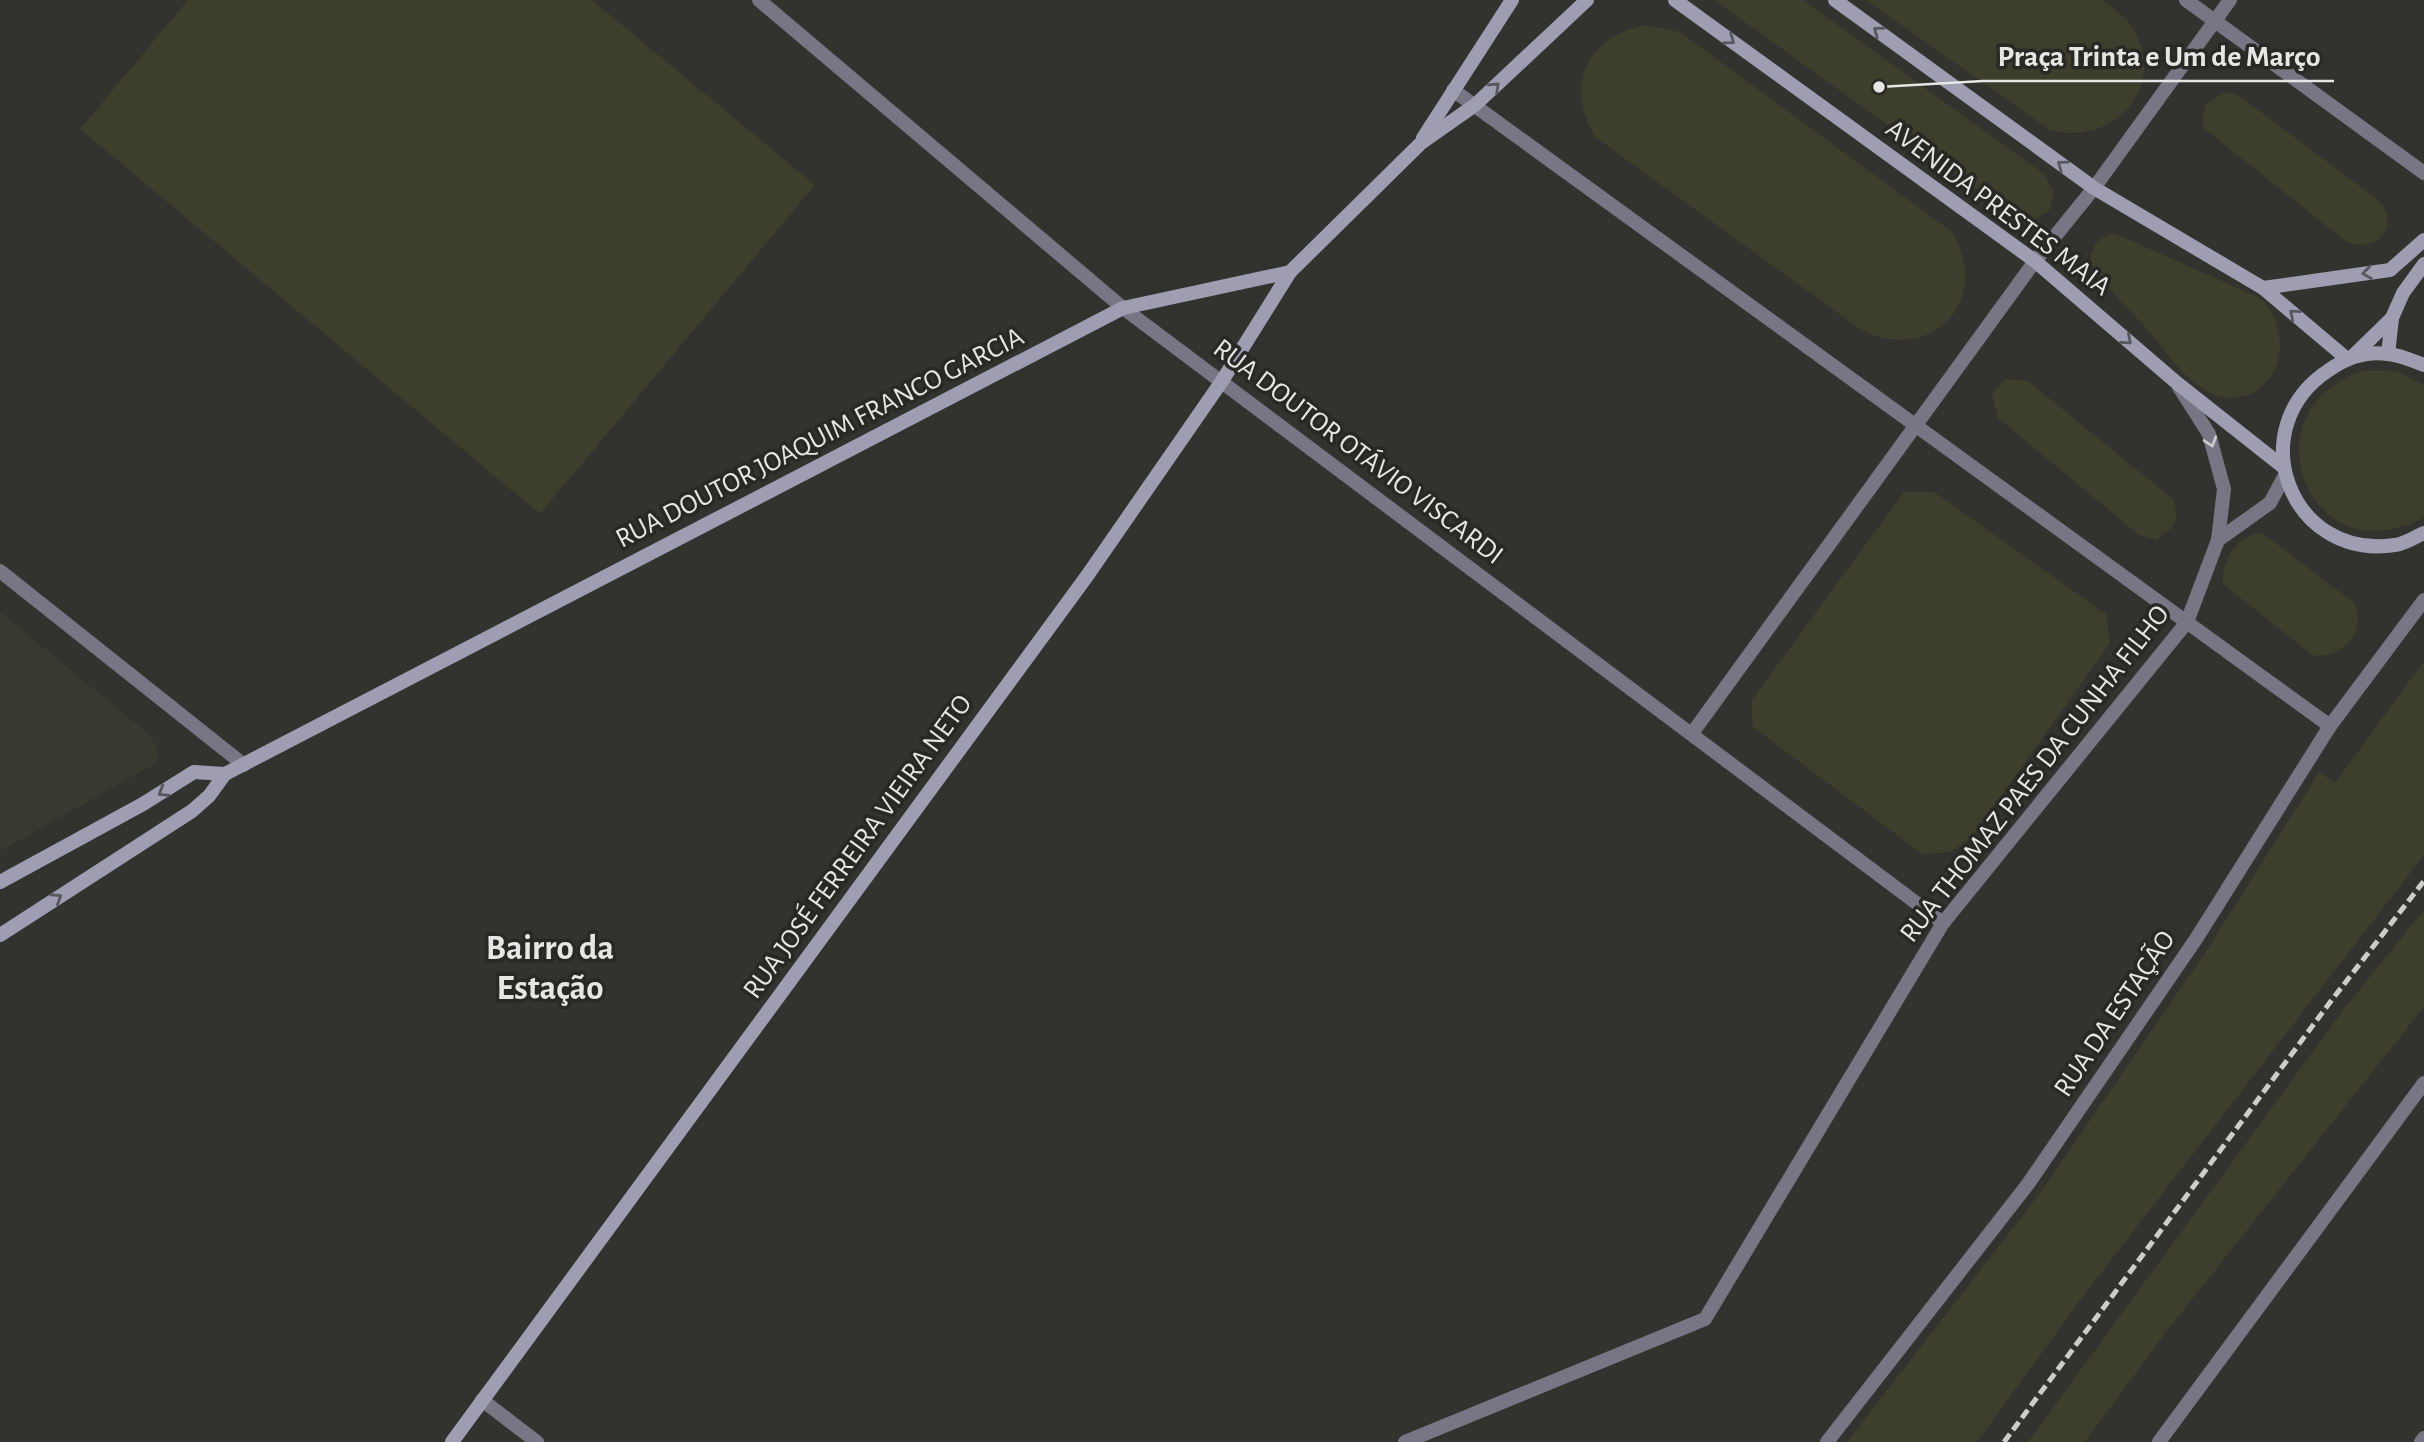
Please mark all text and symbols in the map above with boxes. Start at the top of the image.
one-way arrow [1873,27,1886,39]
callout: Praça Trinta e Um de Março [1983,30,2334,81]
one-way arrow [1722,32,1735,44]
text: Praça Trinta e Um de Março [1997,42,2321,72]
one-way arrow [1486,82,1499,95]
street label: AVENIDA PRESTES MAIA [1880,115,2116,301]
one-way arrow [2057,161,2070,173]
one-way arrow [2361,265,2373,280]
one-way arrow [2289,310,2302,323]
street label: RUA DOUTOR JOAQUIM FRANCO GARCIA [611,323,1029,553]
street label: RUA DOUTOR OTÁVIO VISCARDI [1208,332,1510,570]
one-way arrow [2118,332,2131,344]
one-way arrow [2203,435,2217,447]
street label: RUA THOMAZ PAES DA CUNHA FILHO [1895,600,2175,948]
street label: RUA JOSÉ FERREIRA VIEIRA NETO [736,688,977,1004]
one-way arrow [157,784,170,797]
one-way arrow [49,894,62,906]
street label: RUA DA ESTAÇÃO [2048,925,2181,1102]
district label: Bairro da Estação [486,931,614,1006]

